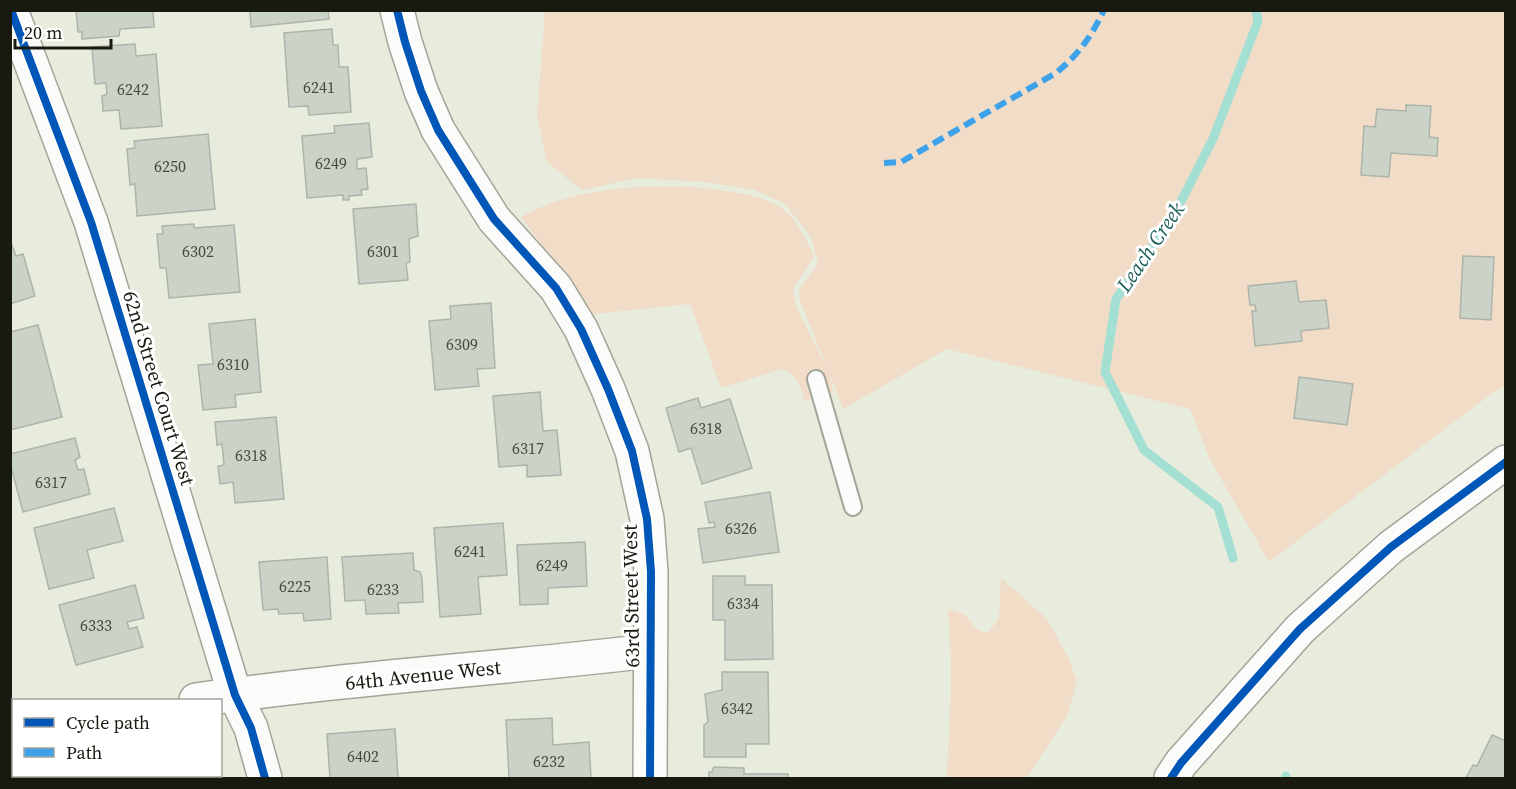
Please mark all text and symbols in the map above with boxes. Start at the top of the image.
scale bar [15,12,111,50]
text: 20 m [24,20,62,45]
house number: 6241 [303,76,335,98]
house number: 6242 [117,78,149,100]
house number: 6249 [315,152,347,174]
house number: 6250 [154,155,186,177]
water label: Leach Creek [1109,196,1191,299]
house number: 6302 [182,240,214,262]
house number: 6301 [367,240,399,262]
street label: 62nd Street Court West [116,287,202,489]
house number: 6309 [446,333,478,355]
house number: 6310 [217,353,249,375]
house number: 6318 [690,417,722,439]
house number: 6317 [512,437,544,459]
house number: 6318 [235,444,267,466]
house number: 6317 [35,471,67,493]
house number: 6326 [725,517,757,539]
street label: 63rd Street West [616,524,646,668]
house number: 6241 [454,540,486,562]
house number: 6249 [536,554,568,576]
house number: 6225 [279,575,311,597]
house number: 6233 [367,578,399,600]
house number: 6334 [727,592,759,614]
house number: 6333 [80,614,112,636]
street label: 64th Avenue West [344,653,503,697]
house number: 6342 [721,697,753,719]
legend [12,699,222,777]
text: Cycle path [66,710,150,735]
text: Path [66,740,103,765]
house number: 6402 [347,745,379,767]
house number: 6232 [533,750,565,772]

